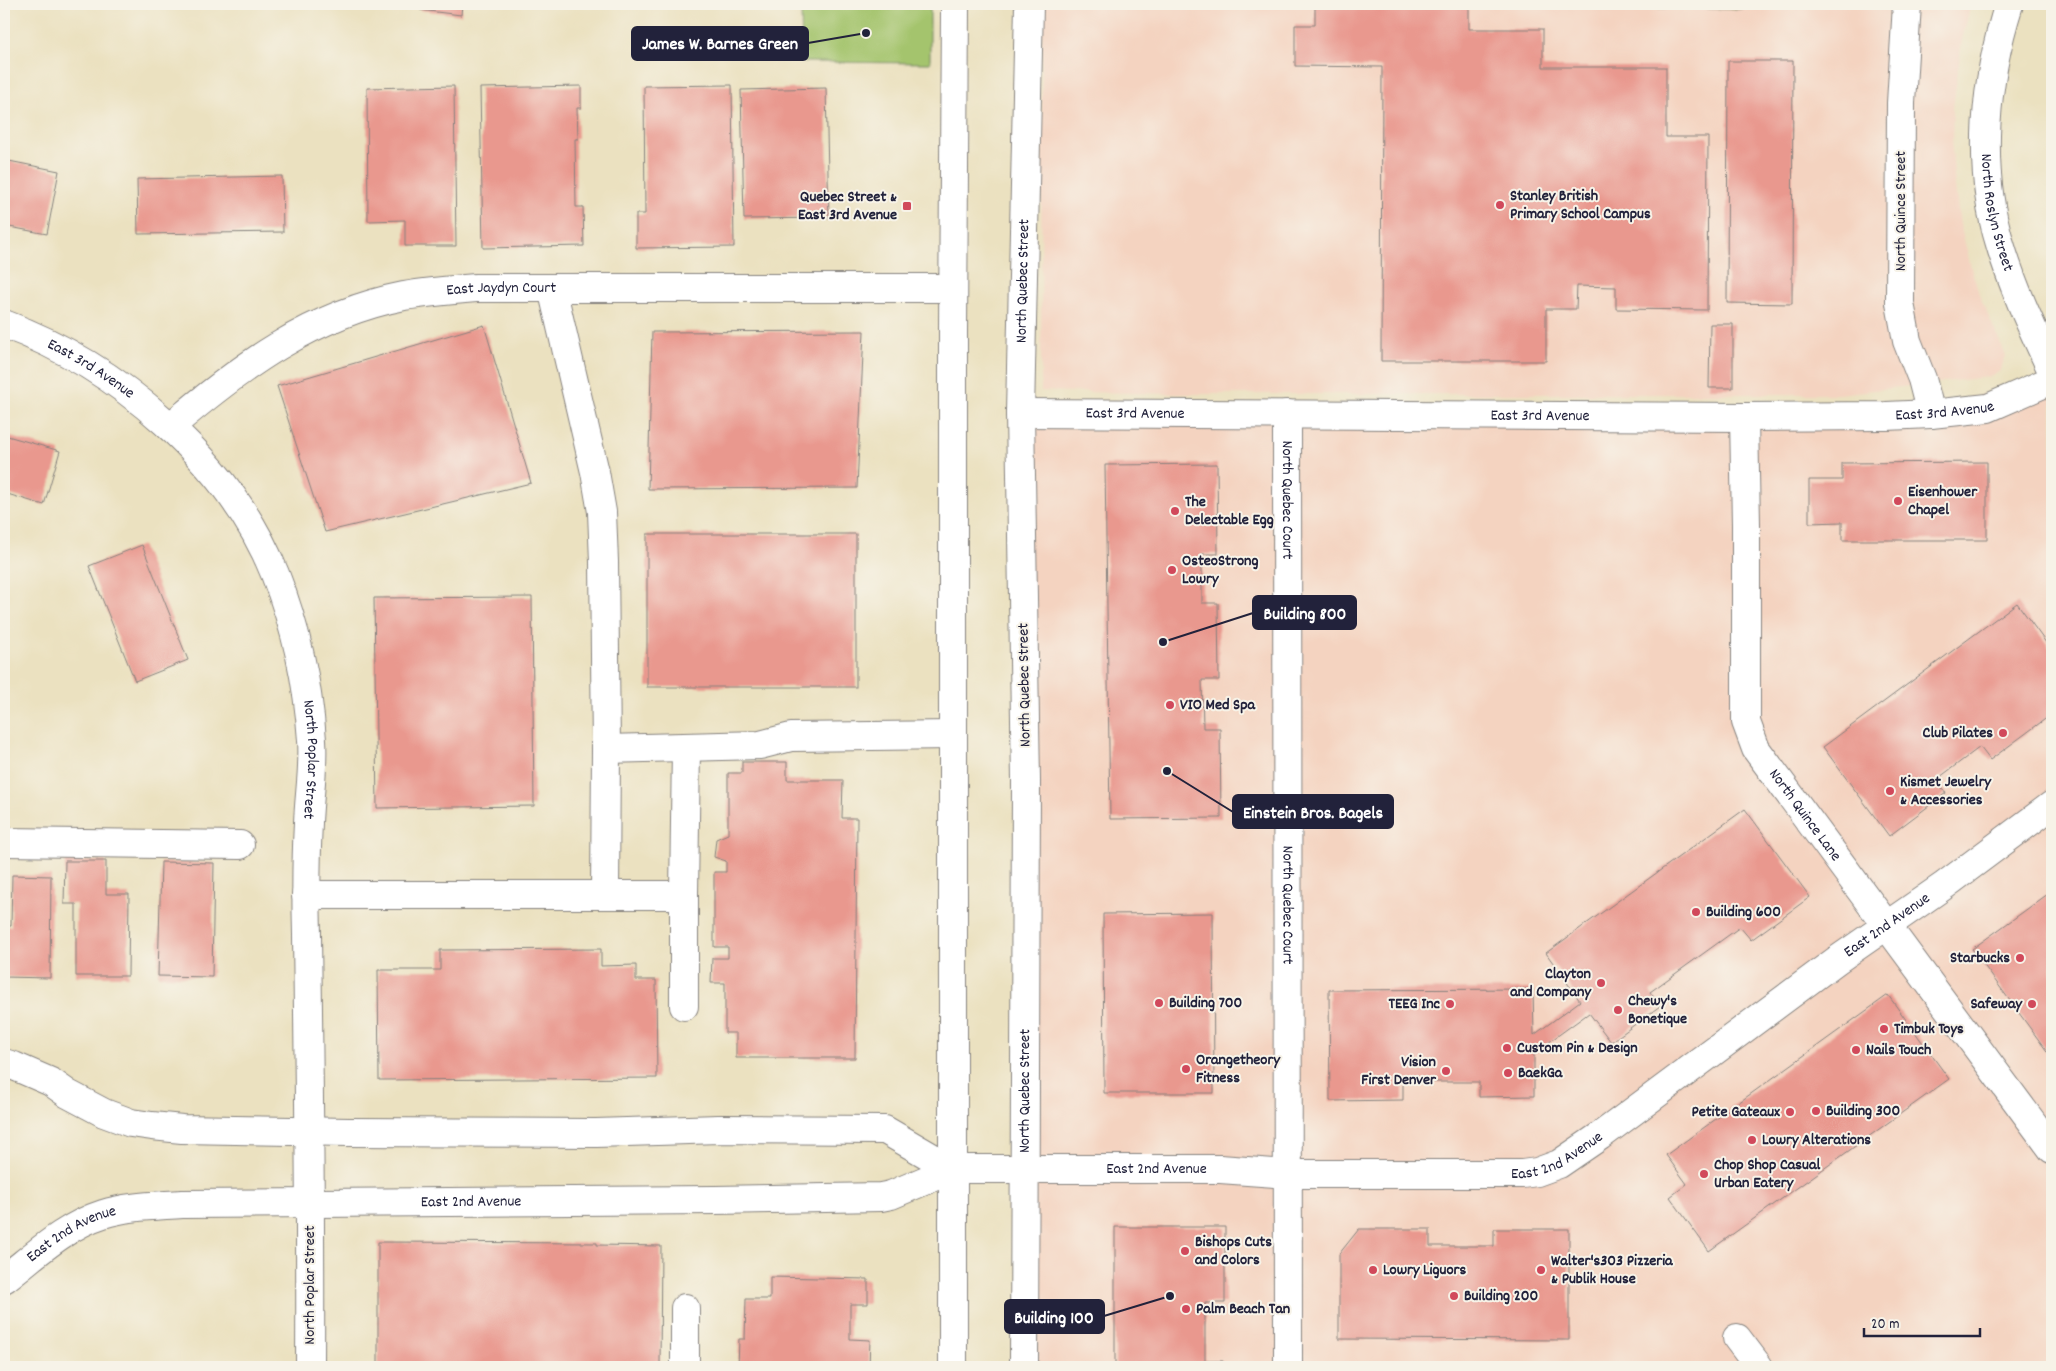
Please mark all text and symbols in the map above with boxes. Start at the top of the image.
callout: James W. Barnes Green [632,27,808,60]
text: James W. Barnes Green [642,33,798,58]
street label: North Quince Street [1890,151,1913,271]
street label: North Roslyn Street [1974,153,2020,275]
place label: Stanley British Primary School Campus [1510,185,1651,226]
place label: Quebec Street & East 3rd Avenue [798,186,897,227]
marker: Stanley British Primary School Campus [1494,199,1506,211]
marker: Quebec Street & East 3rd Avenue [901,200,913,212]
street label: North Quebec Street [1010,219,1036,343]
street label: East Jaydyn Court [445,276,556,302]
street label: East 3rd Avenue [43,333,139,405]
street label: East 3rd Avenue [1895,395,1998,427]
street label: East 3rd Avenue [1085,402,1185,425]
street label: East 3rd Avenue [1490,404,1590,428]
street label: North Quebec Court [1276,440,1299,560]
place label: Eisenhower Chapel [1908,481,1978,522]
place label: The Delectable Egg [1185,491,1274,532]
marker: Eisenhower Chapel [1892,495,1904,507]
marker: The Delectable Egg [1169,505,1181,517]
place label: OsteoStrong Lowry [1182,550,1258,591]
marker: OsteoStrong Lowry [1166,564,1178,576]
callout: Building 800 [1253,596,1356,629]
text: Building 800 [1264,603,1346,628]
street label: North Quebec Street [1012,623,1038,747]
place label: VIO Med Spa [1180,694,1257,717]
street label: North Poplar Street [296,699,324,820]
marker: VIO Med Spa [1164,699,1176,711]
place label: Club Pilates [1923,722,1993,745]
marker: Club Pilates [1997,727,2009,739]
street label: North Quince Lane [1763,764,1847,866]
place label: Kismet Jewelry & Accessories [1900,771,1993,812]
marker: Kismet Jewelry & Accessories [1884,785,1896,797]
callout: Einstein Bros. Bagels [1233,795,1393,828]
text: Einstein Bros. Bagels [1243,802,1384,827]
street label: North Quebec Court [1276,845,1299,965]
street label: East 2nd Avenue [1839,887,1935,963]
place label: Building 600 [1706,901,1781,924]
marker: Building 600 [1690,906,1702,918]
place label: Starbucks [1950,947,2010,970]
marker: Starbucks [2014,952,2026,964]
place label: Clayton and Company [1510,963,1593,1004]
marker: Clayton and Company [1595,977,1607,989]
place label: Chewy's Bonetique [1628,990,1687,1031]
place label: Building 700 [1169,992,1242,1015]
place label: TEEG Inc [1389,993,1441,1016]
place label: Safeway [1970,993,2024,1016]
marker: Building 700 [1153,997,1165,1009]
marker: TEEG Inc [1444,998,1456,1010]
marker: Safeway [2026,998,2038,1010]
marker: Chewy's Bonetique [1612,1004,1624,1016]
place label: Timbuk Toys [1894,1018,1964,1041]
marker: Timbuk Toys [1878,1023,1890,1035]
street label: North Quebec Street [1013,1029,1037,1153]
place label: Custom Pin & Design [1517,1037,1638,1060]
place label: Nails Touch [1866,1039,1931,1062]
marker: Custom Pin & Design [1501,1042,1513,1054]
marker: Nails Touch [1850,1044,1862,1056]
place label: Orangetheory Fitness [1196,1049,1281,1090]
place label: Vision First Denver [1361,1051,1437,1092]
place label: BaekGa [1518,1062,1564,1085]
marker: Orangetheory Fitness [1180,1063,1192,1075]
marker: Vision First Denver [1440,1065,1452,1077]
marker: BaekGa [1502,1067,1514,1079]
place label: Building 300 [1826,1100,1900,1123]
place label: Petite Gateaux [1691,1101,1780,1124]
marker: Building 300 [1810,1105,1822,1117]
marker: Petite Gateaux [1784,1106,1796,1118]
street label: East 2nd Avenue [1511,1126,1608,1186]
place label: Lowry Alterations [1762,1129,1871,1152]
marker: Lowry Alterations [1746,1134,1758,1146]
place label: Chop Shop Casual Urban Eatery [1714,1154,1820,1195]
street label: East 2nd Avenue [1106,1158,1207,1181]
marker: Chop Shop Casual Urban Eatery [1698,1168,1710,1180]
street label: East 2nd Avenue [421,1190,521,1214]
street label: East 2nd Avenue [22,1199,118,1268]
street label: North Poplar Street [299,1225,322,1345]
place label: Bishops Cuts and Colors [1195,1231,1272,1272]
marker: Bishops Cuts and Colors [1179,1245,1191,1257]
place label: Walter's303 Pizzeria & Publik House [1551,1250,1674,1291]
place label: Lowry Liguors [1383,1259,1466,1282]
marker: Lowry Liguors [1367,1264,1379,1276]
marker: Walter's303 Pizzeria & Publik House [1535,1264,1547,1276]
place label: Building 200 [1464,1285,1538,1308]
marker: Building 200 [1448,1290,1460,1302]
place label: Palm Beach Tan [1196,1298,1290,1321]
callout: Building 100 [1005,1300,1104,1333]
marker: Palm Beach Tan [1180,1303,1192,1315]
scale bar [1864,1306,1980,1338]
text: Building 100 [1014,1307,1094,1332]
text: 20 m [1871,1314,1899,1336]

